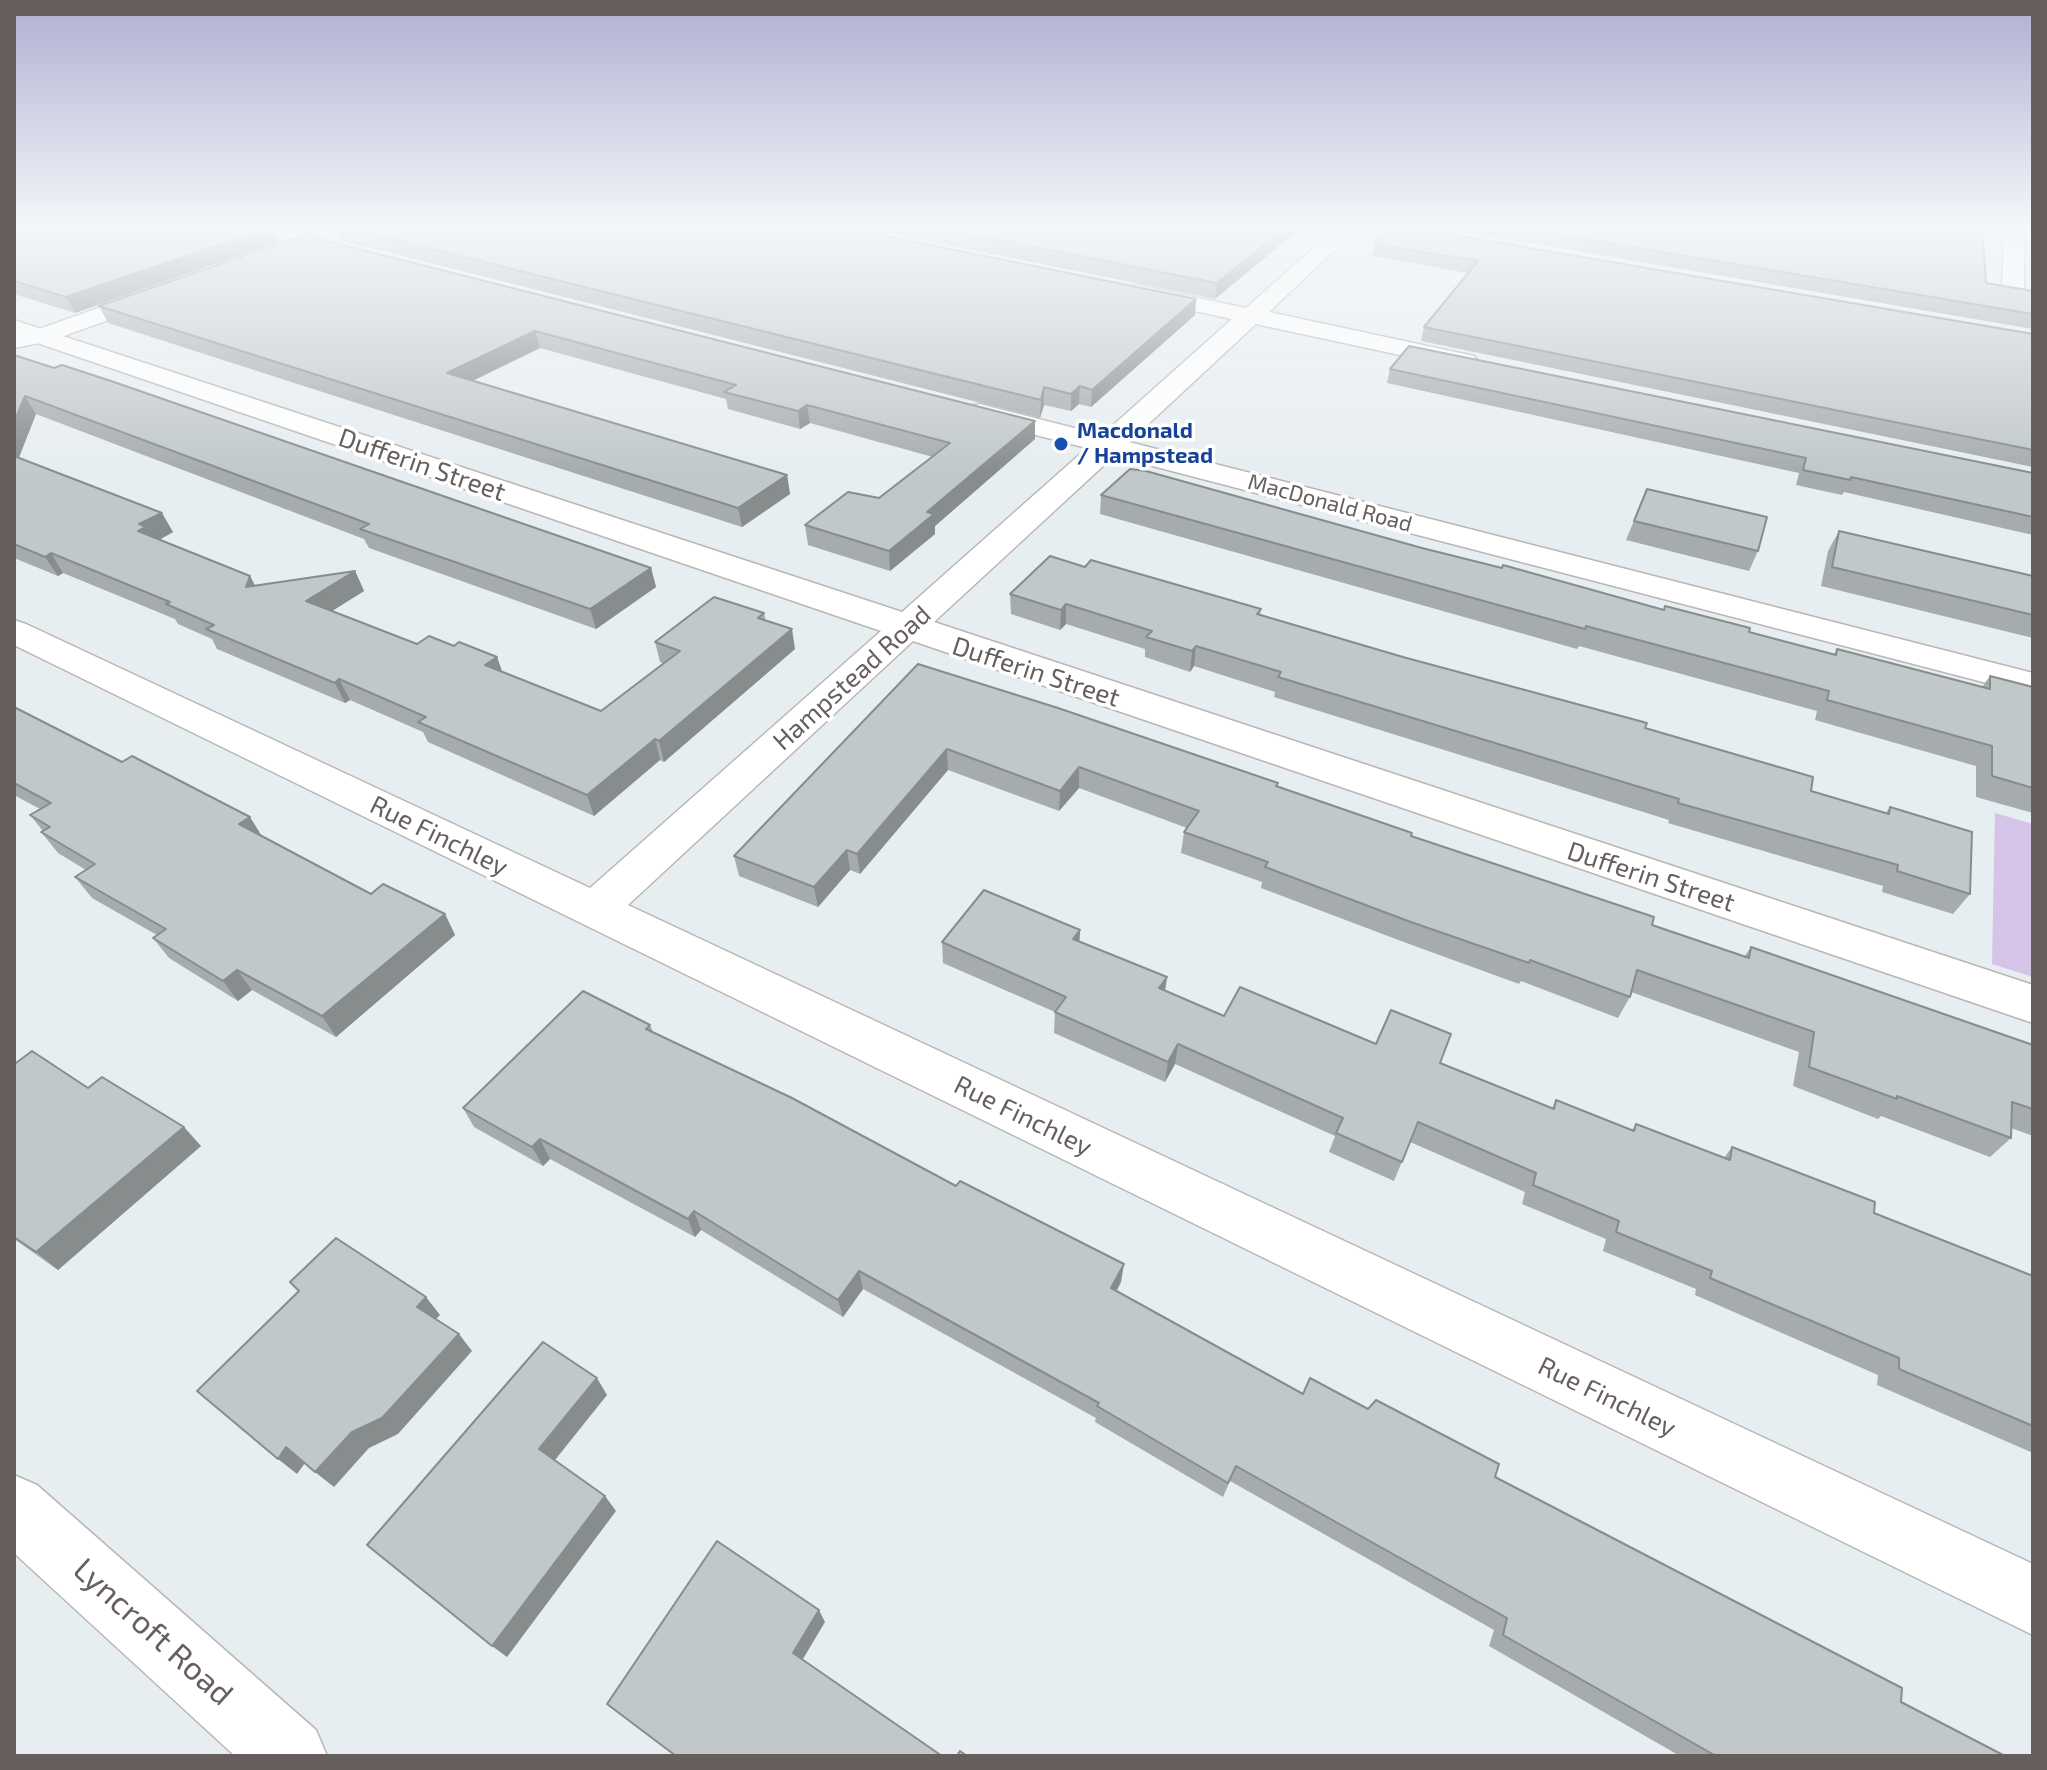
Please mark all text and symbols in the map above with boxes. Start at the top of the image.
place label: Macdonald / Hampstead [1077,418,1213,470]
street label: Dufferin Street [334,422,510,508]
marker: Macdonald / Hampstead [1052,435,1070,453]
street label: MacDonald Road [1245,468,1415,538]
street label: Hampstead Road [767,599,937,757]
street label: Dufferin Street [948,630,1124,714]
street label: Rue Finchley [365,789,513,883]
street label: Dufferin Street [1563,835,1739,919]
street label: Rue Finchley [949,1069,1097,1163]
street label: Rue Finchley [1533,1350,1681,1444]
street label: Lyncroft Road [65,1550,241,1714]

